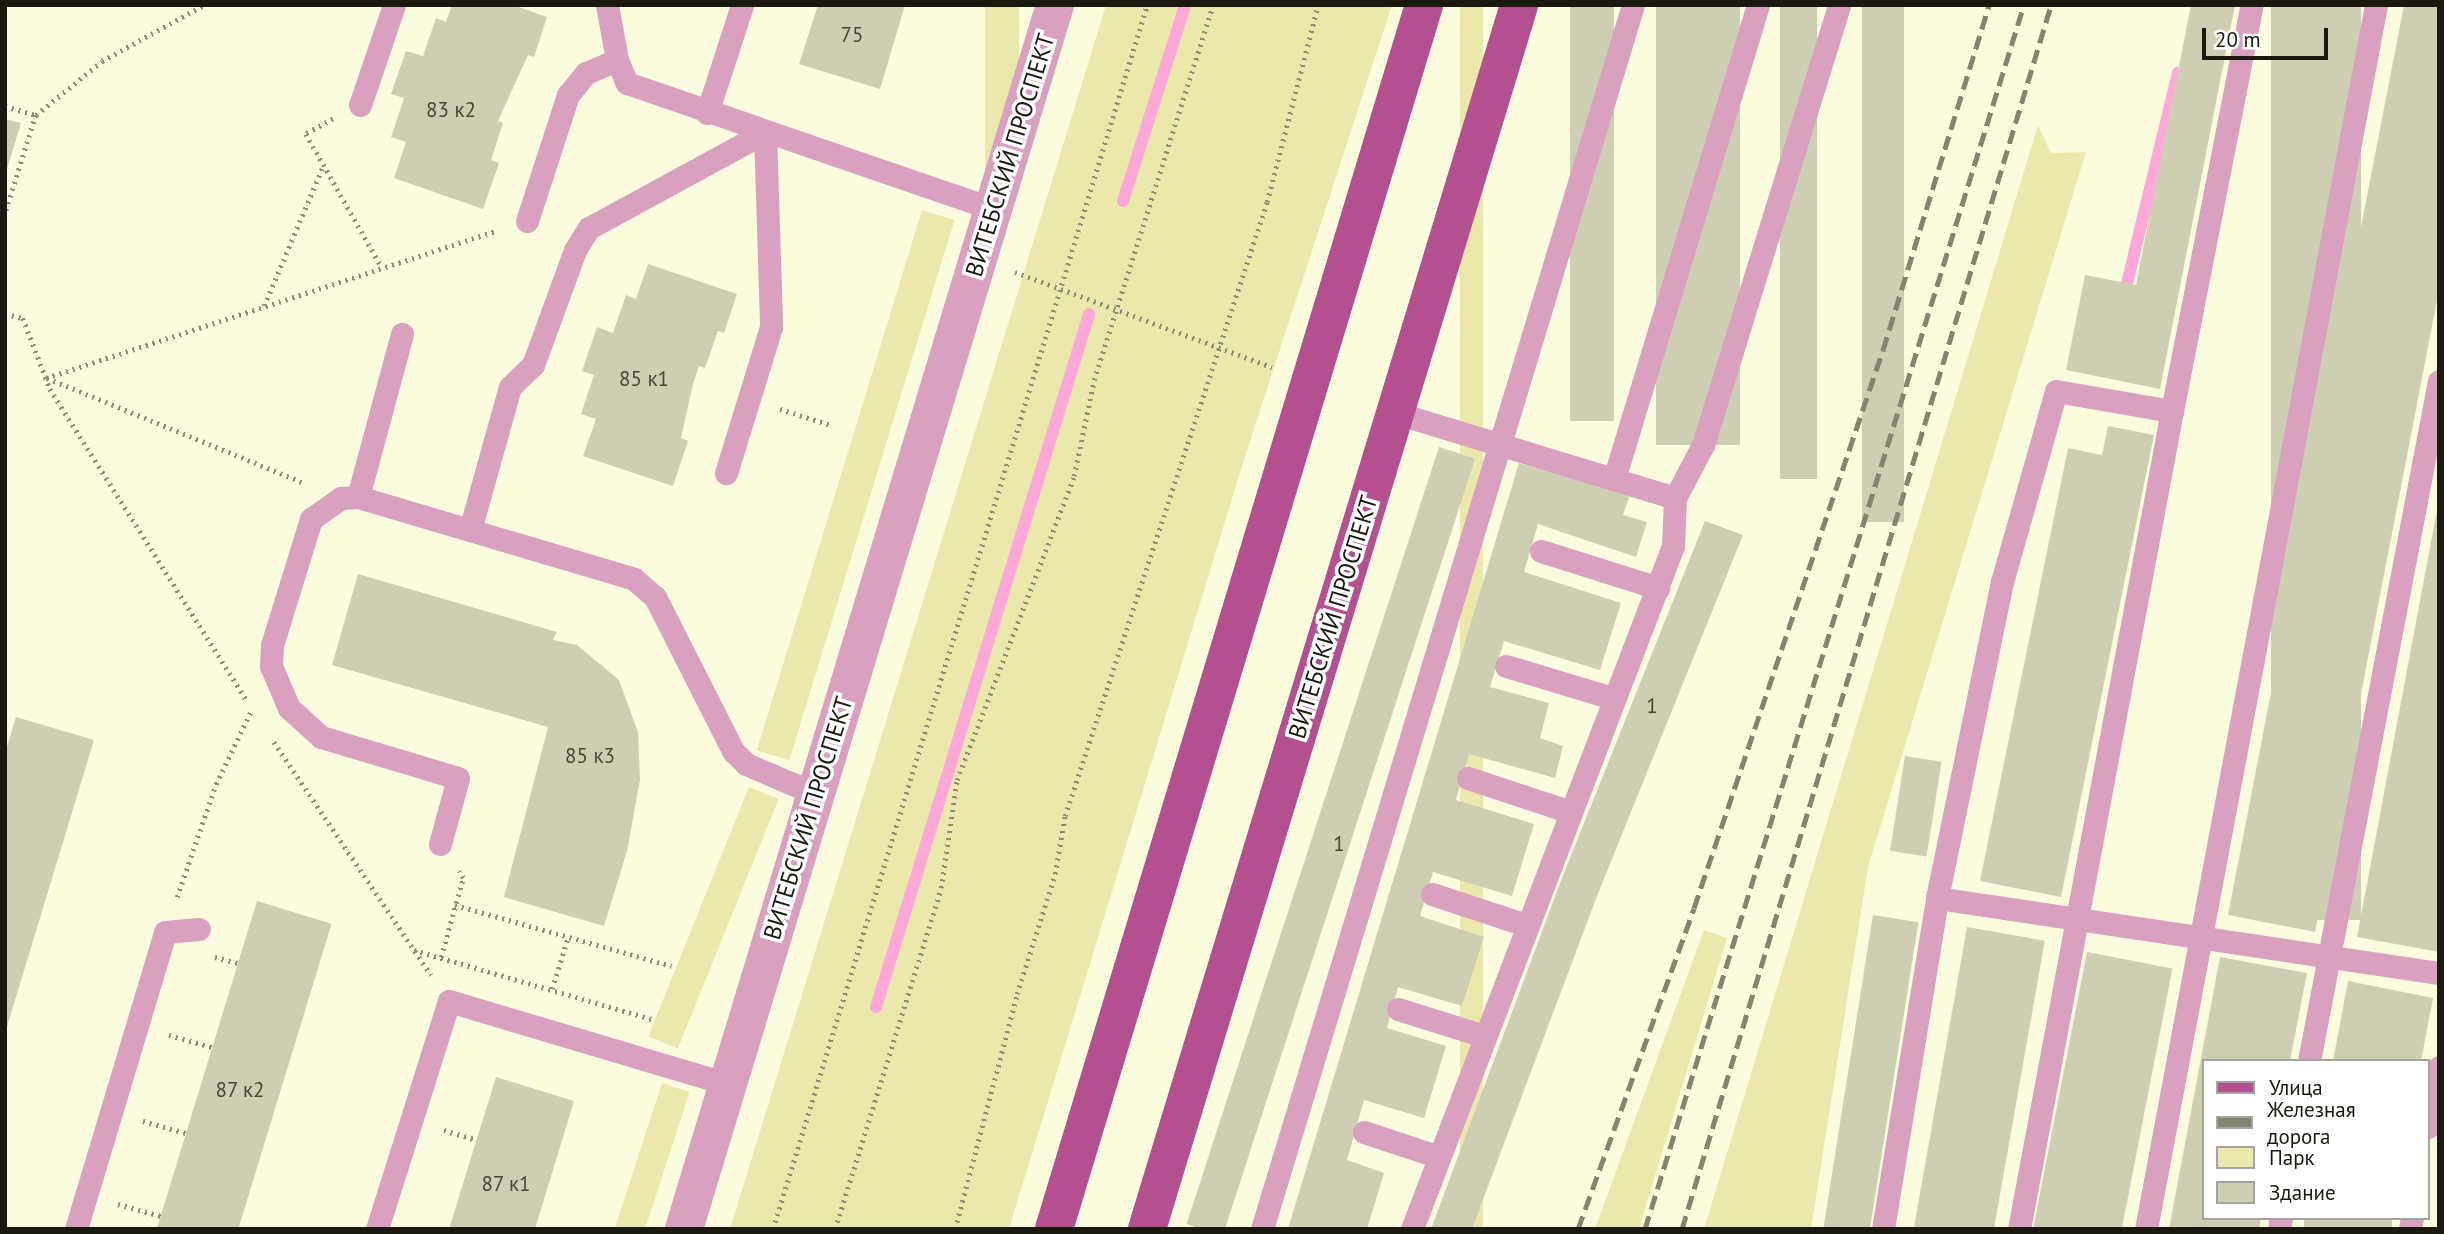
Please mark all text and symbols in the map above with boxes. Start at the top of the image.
scale bar [2206,14,2332,58]
house number: 75 [841,22,863,48]
text: 20 m [2215,26,2261,53]
street label: ВИТЕБСКИЙ ПРОСПЕКТ [959,30,1061,280]
house number: 83 к2 [426,97,476,123]
house number: 85 к1 [619,366,669,392]
street label: ВИТЕБСКИЙ ПРОСПЕКТ [1282,492,1384,742]
street label: ВИТЕБСКИЙ ПРОСПЕКТ [757,693,859,943]
house number: 1 [1646,693,1658,719]
house number: 85 к3 [565,743,615,769]
house number: 1 [1333,831,1345,857]
legend [2202,1059,2430,1220]
text: Улица [2269,1074,2323,1101]
house number: 87 к2 [215,1077,265,1103]
text: Железная дорога [2267,1096,2356,1150]
text: Парк [2269,1144,2315,1171]
house number: 87 к1 [481,1171,531,1197]
text: Здание [2269,1179,2336,1206]

